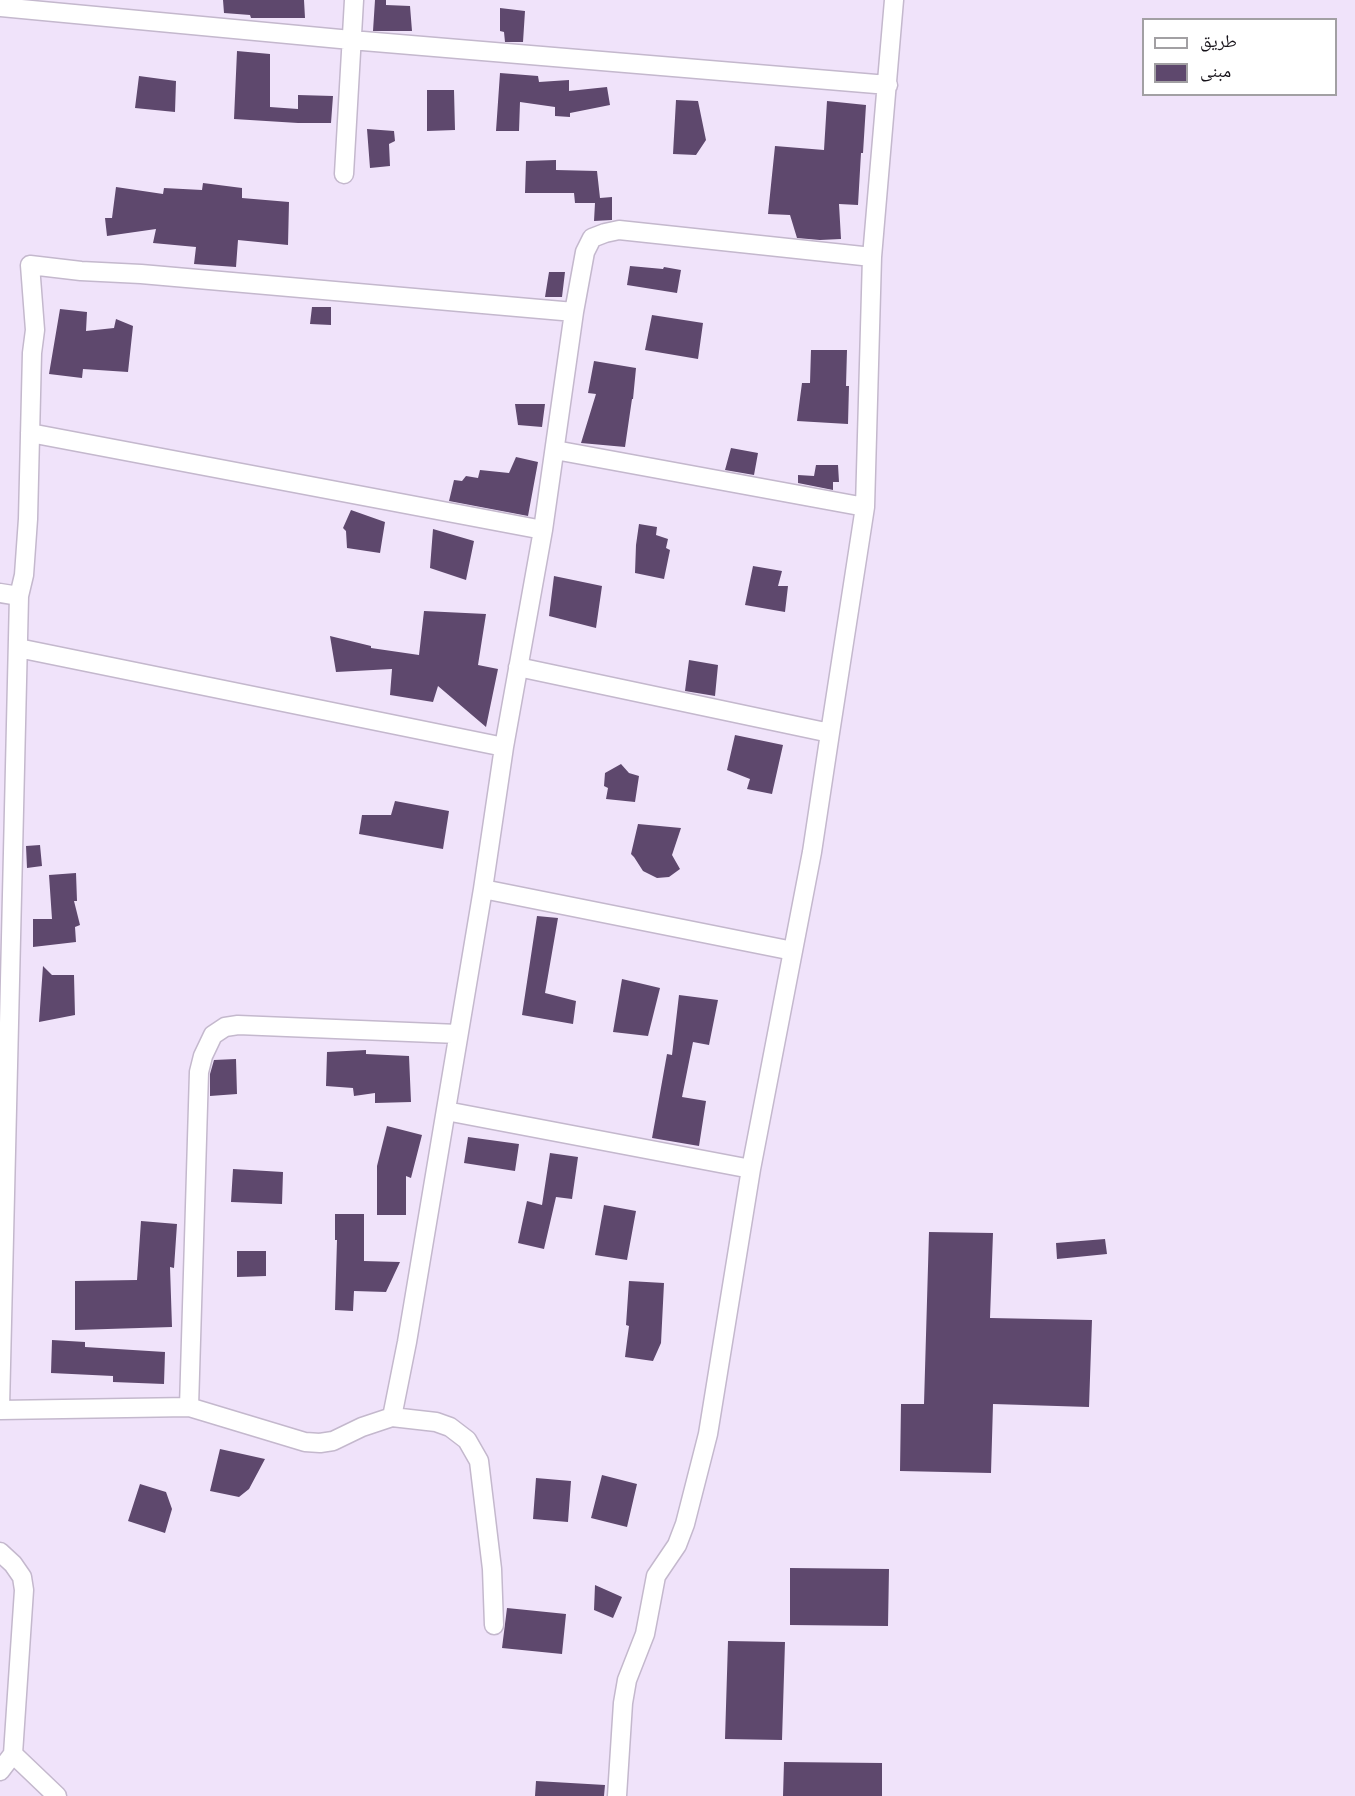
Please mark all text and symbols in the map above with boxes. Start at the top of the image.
legend [1142,18,1337,96]
text: طريق [1200,29,1237,52]
text: مبنى [1200,59,1231,82]

